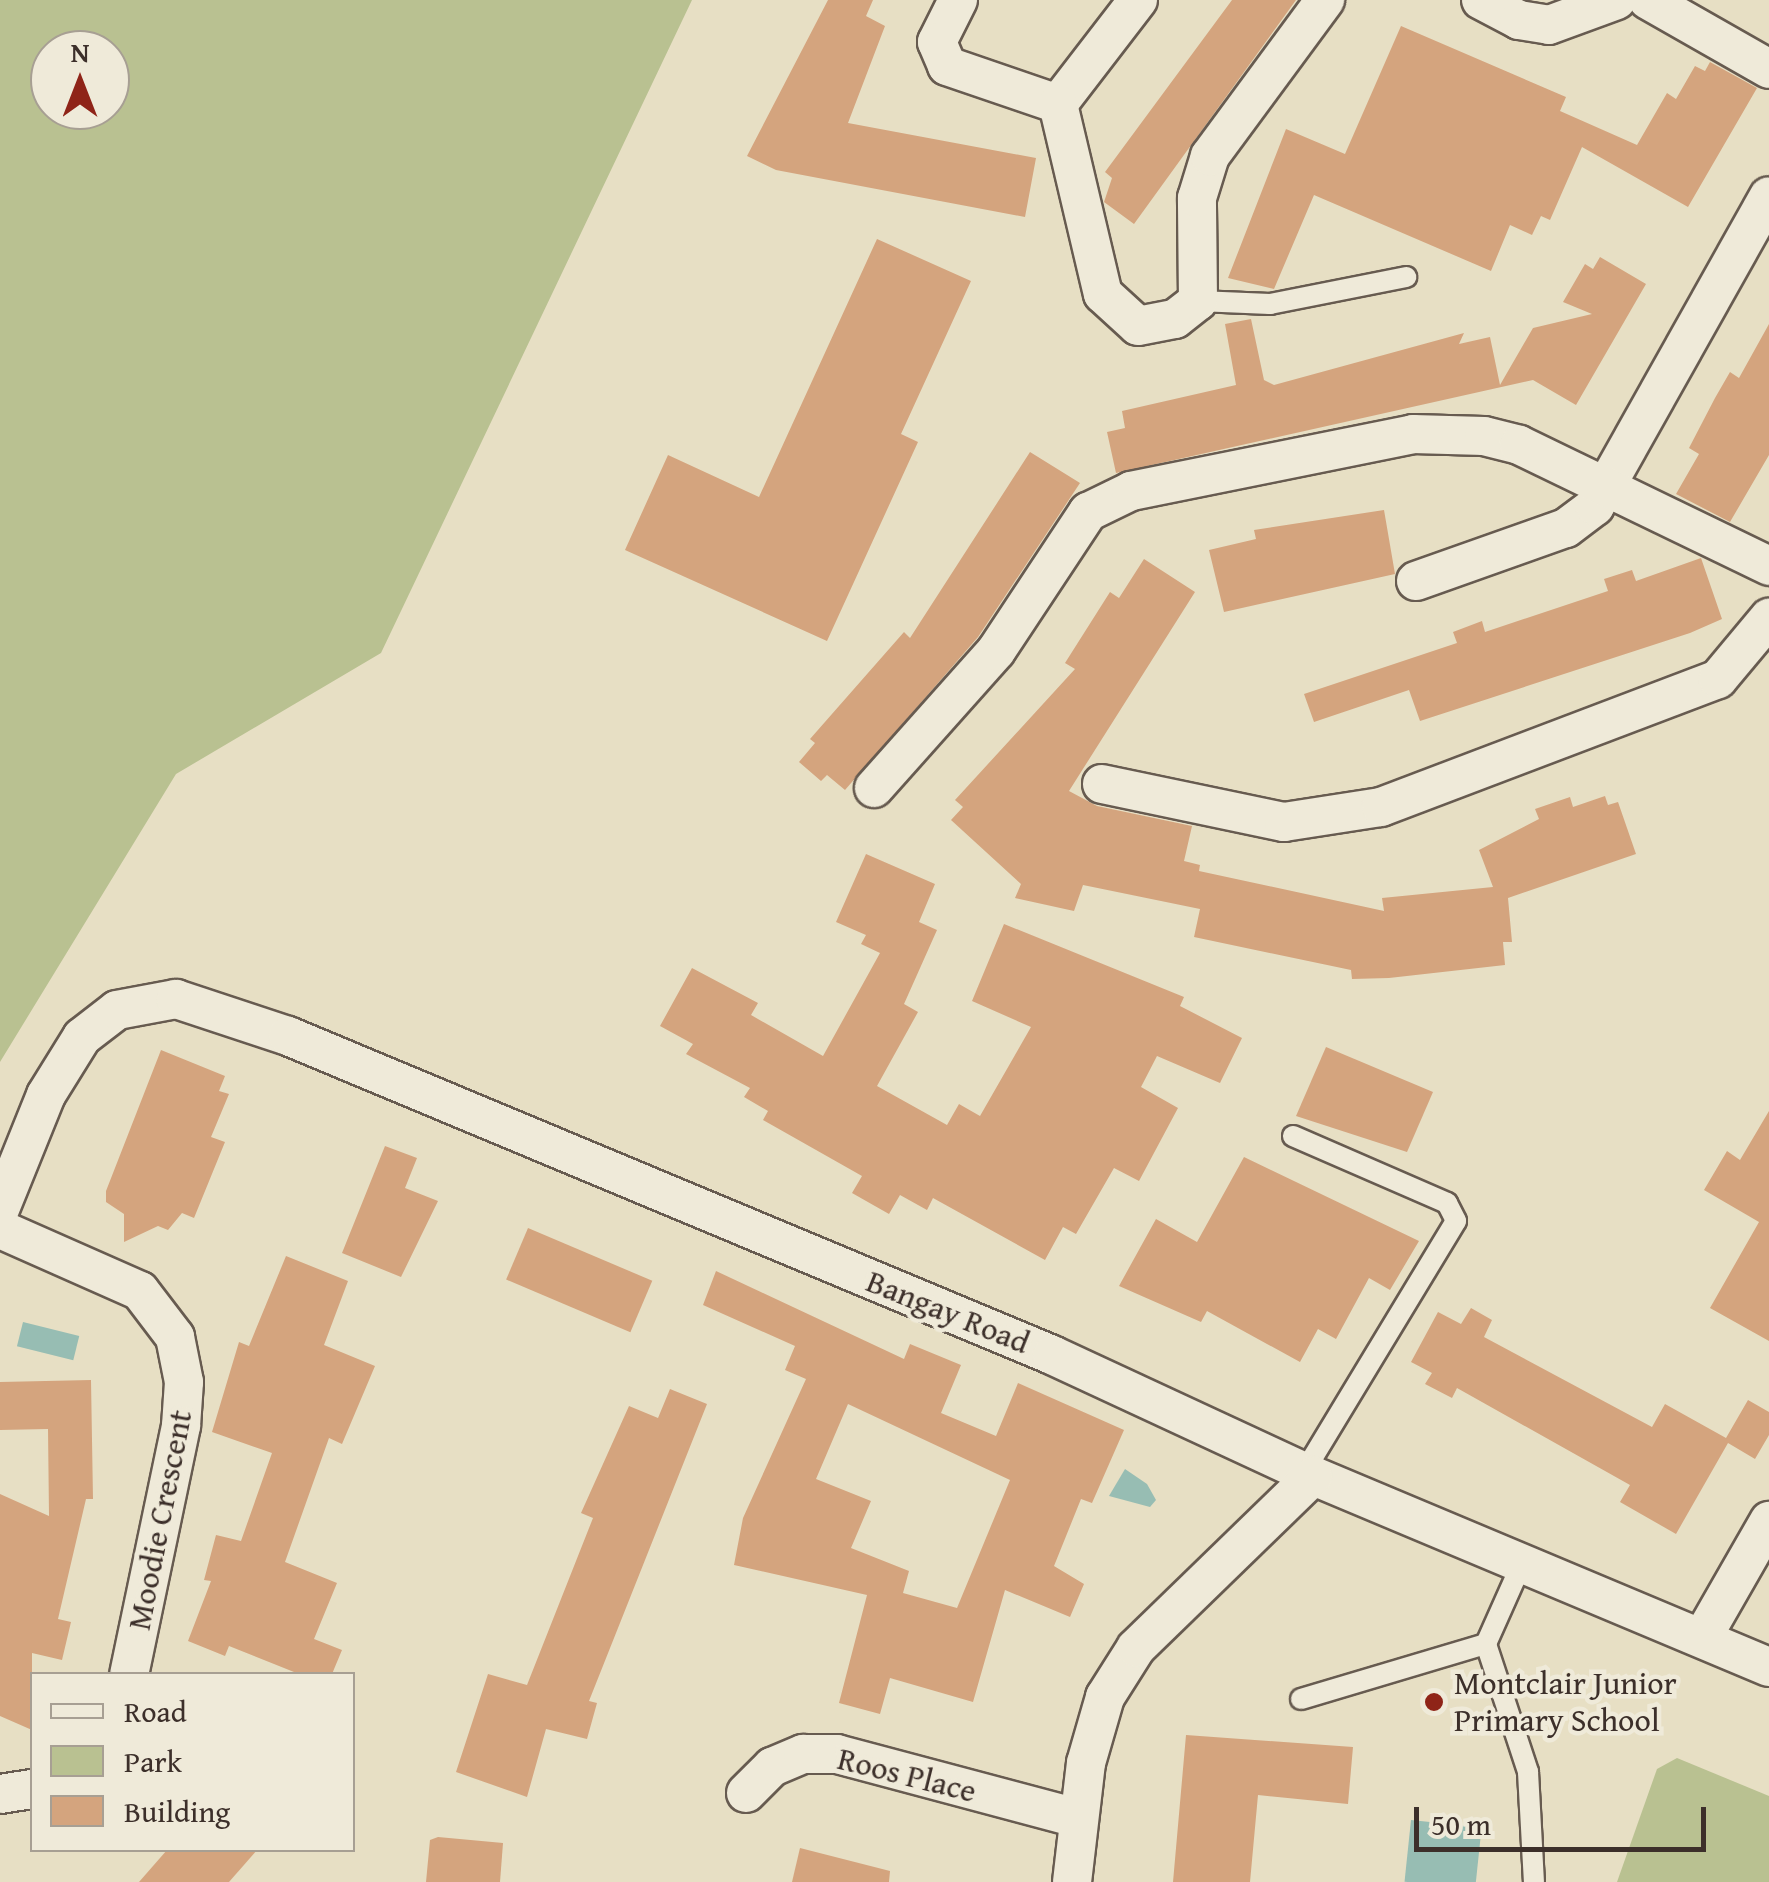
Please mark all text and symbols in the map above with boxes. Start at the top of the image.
north arrow [30,30,130,130]
text: N [71,31,89,72]
street label: Bangay Road [861,1262,1035,1362]
street label: Moodie Crescent [120,1407,200,1633]
place label: Montclair Junior Primary School [1454,1665,1677,1740]
legend [30,1672,355,1852]
text: Road [124,1689,187,1733]
marker: Montclair Junior Primary School [1423,1691,1445,1713]
text: Park [124,1739,182,1783]
street label: Roos Place [834,1739,980,1811]
scale bar [1419,1787,1712,1849]
text: Building [124,1789,230,1833]
text: 50 m [1431,1802,1491,1846]

